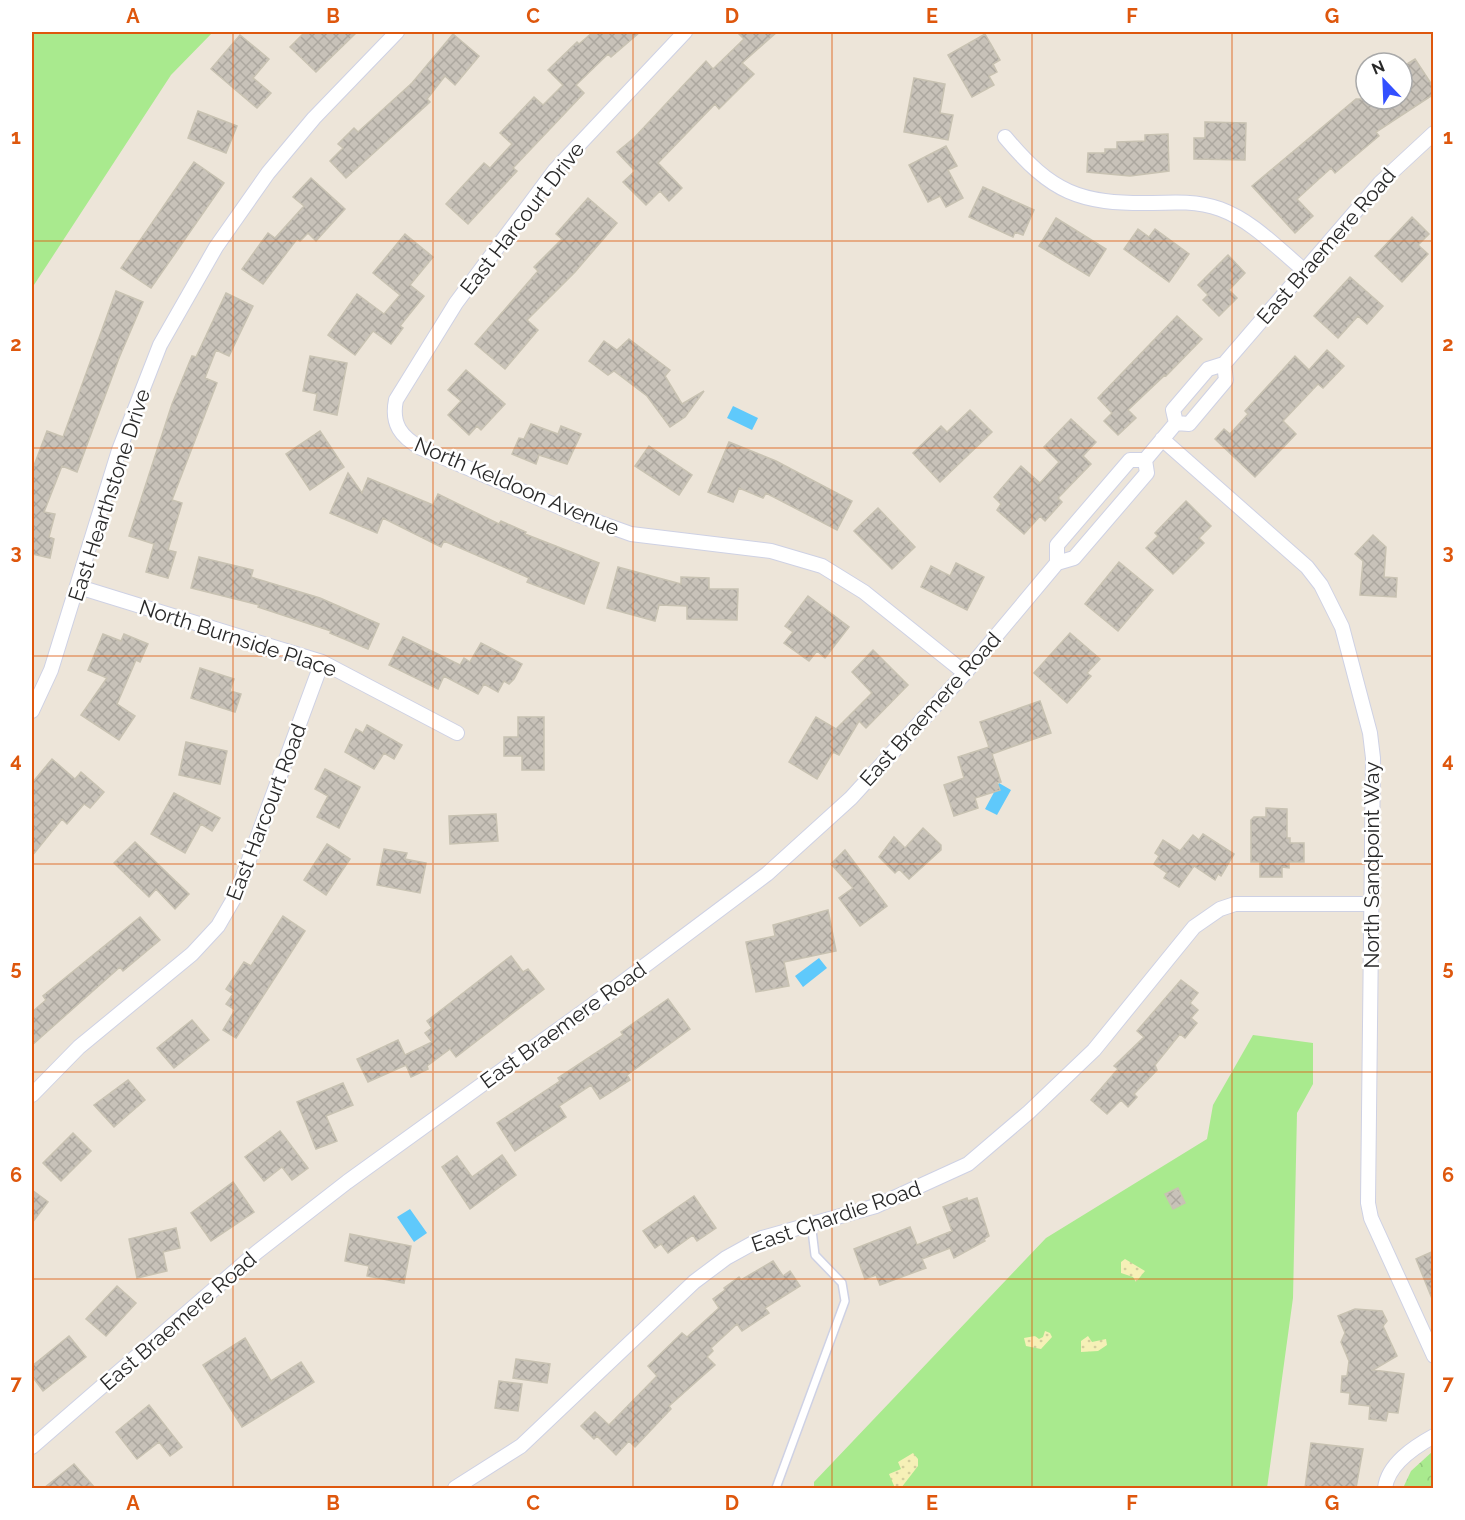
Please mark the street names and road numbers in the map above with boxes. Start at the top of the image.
street label: East Harcourt Drive [455,137,589,299]
street label: East Braemere Road [1251,163,1401,329]
street label: East Hearthstone Drive [63,386,155,604]
street label: North Keldoon Avenue [411,431,623,541]
street label: North Burnside Place [136,594,340,682]
street label: East Braemere Road [854,627,1006,791]
street label: East Harcourt Road [221,720,311,904]
street label: North Sandpoint Way [1359,761,1384,969]
street label: East Braemere Road [475,957,651,1093]
street label: East Chardie Road [748,1175,924,1257]
street label: East Braemere Road [95,1246,261,1396]

